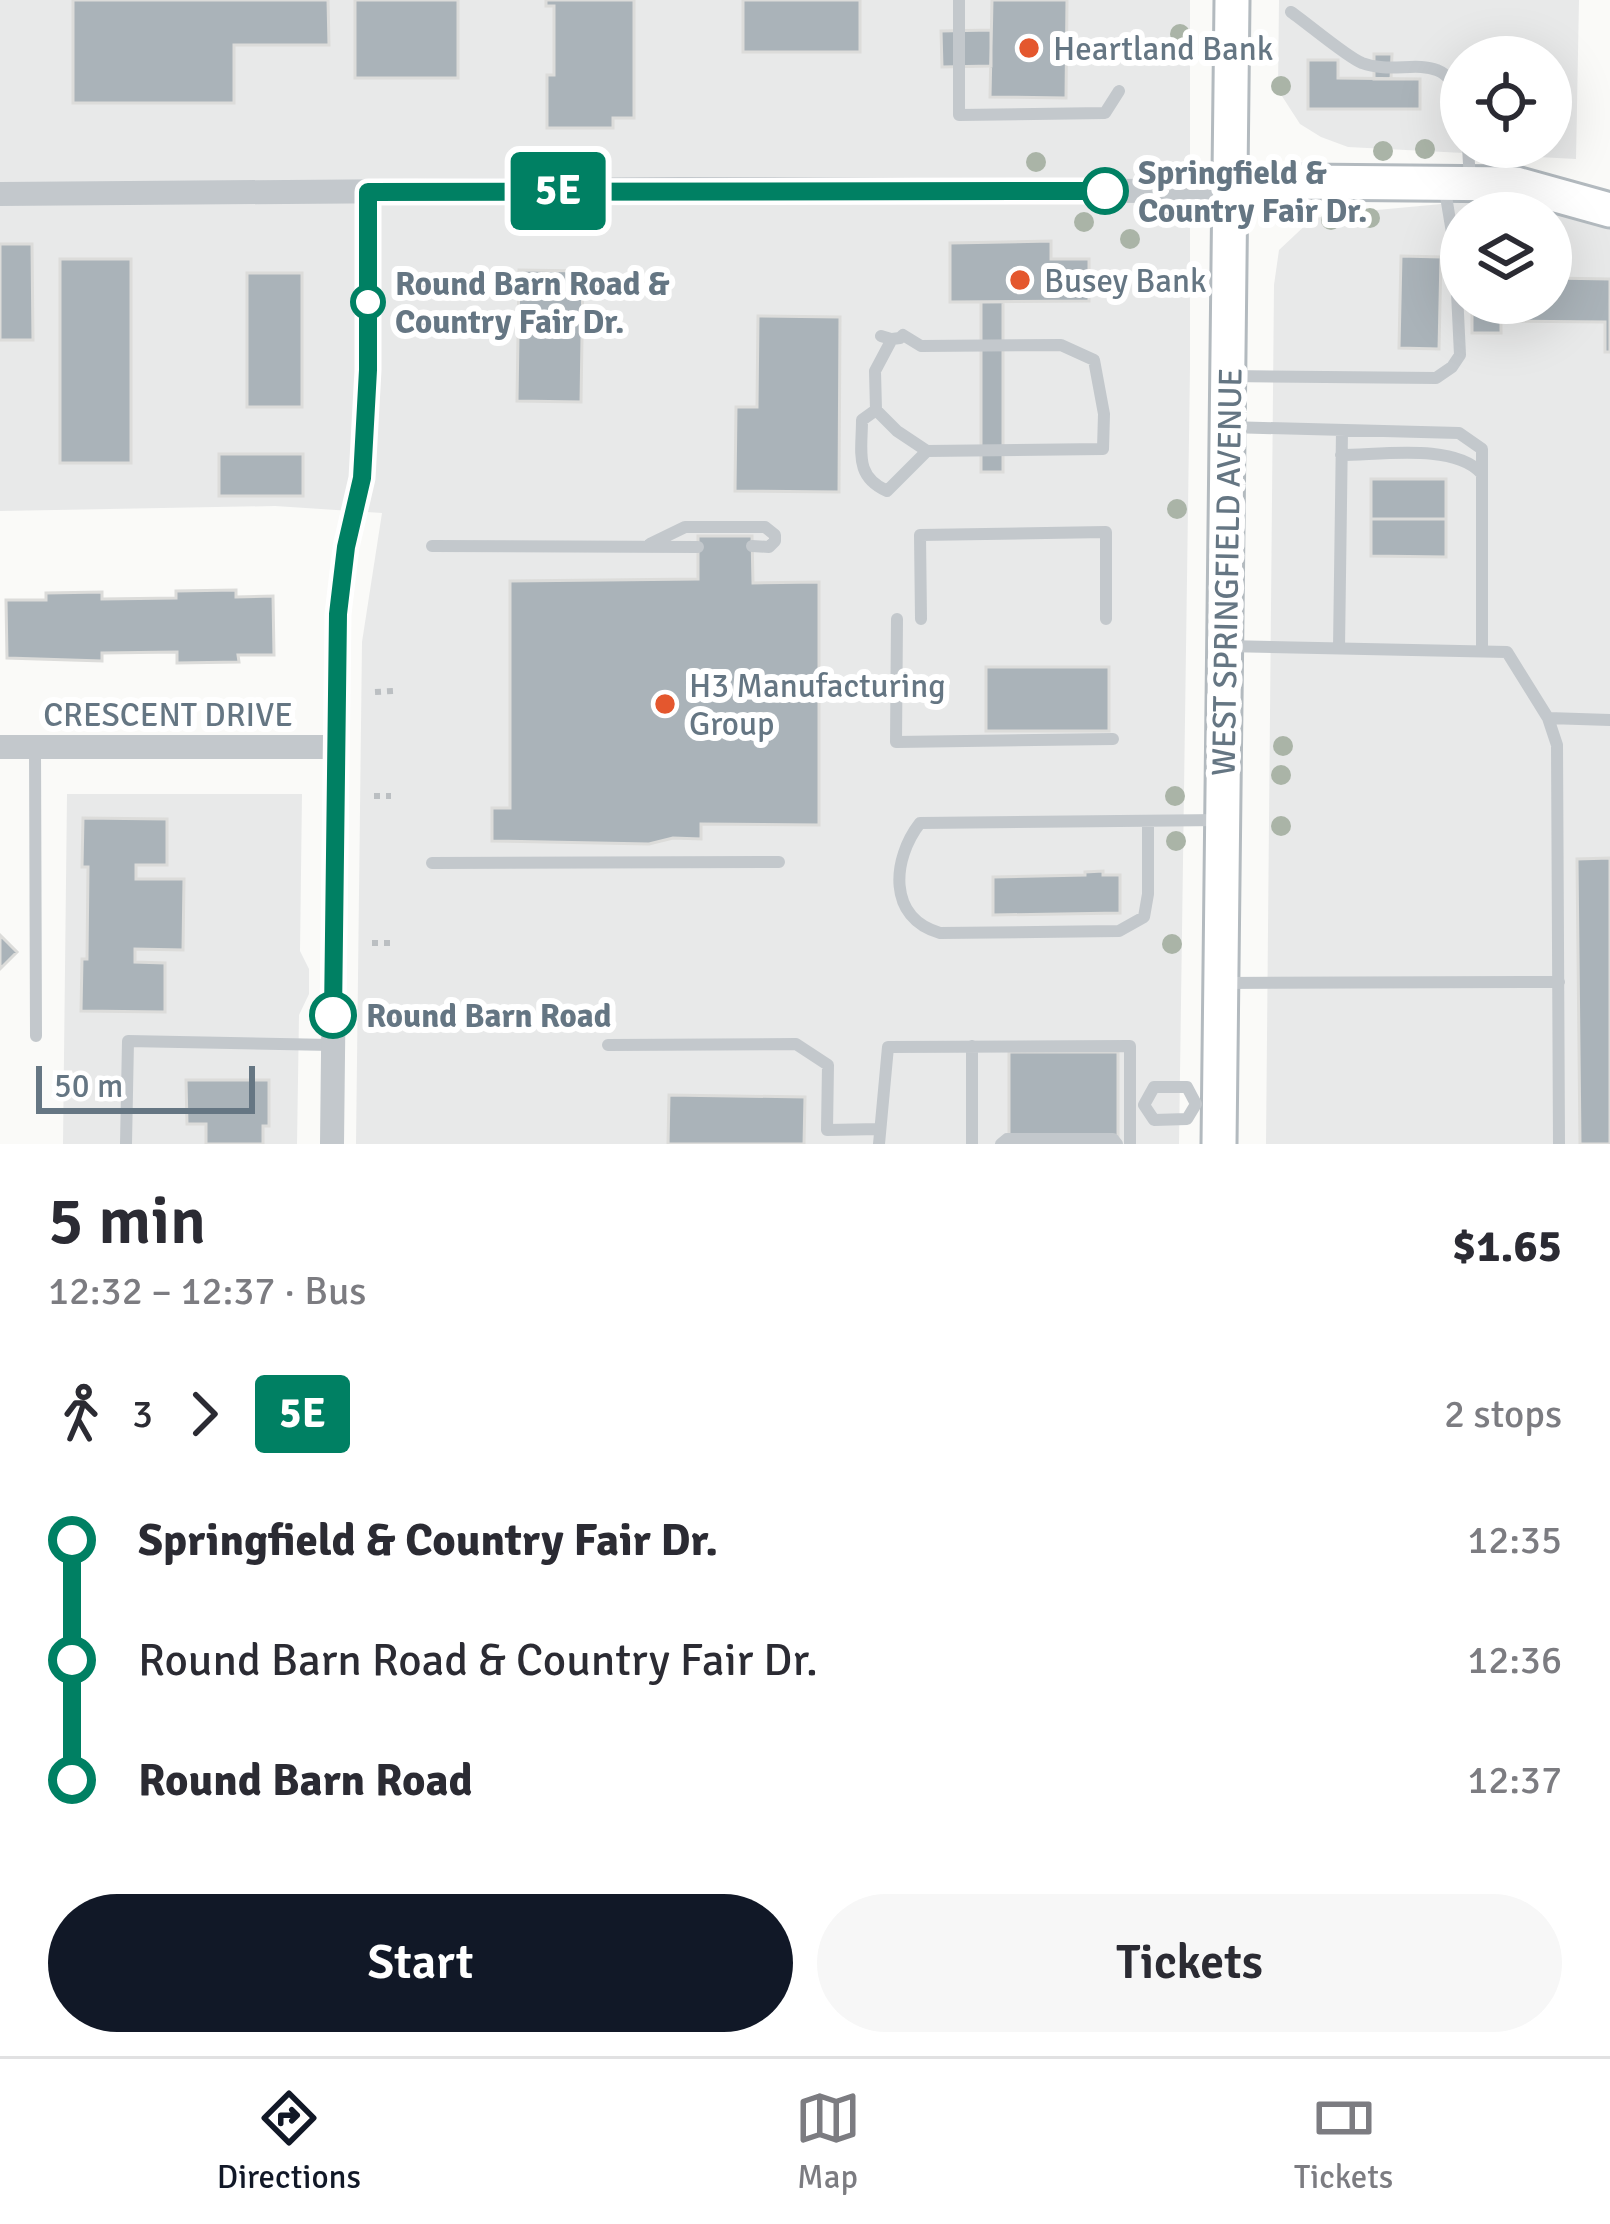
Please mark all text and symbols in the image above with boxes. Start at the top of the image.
place label: Heartland Bank [1053,29,1273,70]
marker: Heartland Bank [1016,35,1042,61]
map controls [1440,36,1572,324]
button: locate [1440,36,1572,168]
line badge: 5E [504,152,612,230]
place label: Springfield & Country Fair Dr. [1138,153,1367,232]
text: 5E [535,165,581,216]
marker: Springfield & Country Fair Dr. [1083,169,1127,213]
button: layers [1440,192,1572,324]
place label: Busey Bank [1044,261,1207,302]
place label: Round Barn Road & Country Fair Dr. [395,264,670,343]
marker: Busey Bank [1007,267,1033,293]
marker: Round Barn Road & Country Fair Dr. [352,286,384,318]
street label: WEST SPRINGFIELD AVENUE [1203,368,1252,777]
place label: H3 Manufacturing Group [689,666,946,745]
marker: H3 Manufacturing Group [652,691,678,717]
street label: CRESCENT DRIVE [43,695,293,736]
marker: Round Barn Road [311,993,355,1037]
place label: Round Barn Road [366,996,611,1037]
scale bar [36,1060,255,1113]
text: 50 m [54,1066,123,1107]
text: 5 min [48,1181,206,1262]
text: $1.65 [1452,1219,1562,1274]
text: 12:32 – 12:37 · Bus [48,1267,366,1315]
icon: walk [48,1381,114,1447]
icon: forward [171,1381,237,1447]
text: 5E [279,1388,326,1439]
text: 3 [132,1390,153,1438]
text: 2 stops [1444,1390,1562,1438]
text: Springfield & Country Fair Dr. [138,1513,718,1568]
text: 12:35 [1467,1516,1562,1564]
text: Round Barn Road & Country Fair Dr. [138,1633,818,1688]
text: 12:36 [1467,1636,1562,1684]
text: Round Barn Road [138,1753,473,1808]
text: 12:37 [1467,1756,1562,1804]
button: Start [48,1894,793,2032]
button: Tickets [817,1894,1562,2032]
tab: Directions [217,2085,361,2198]
tab: Map [795,2085,861,2198]
tab: Tickets [1294,2085,1393,2198]

